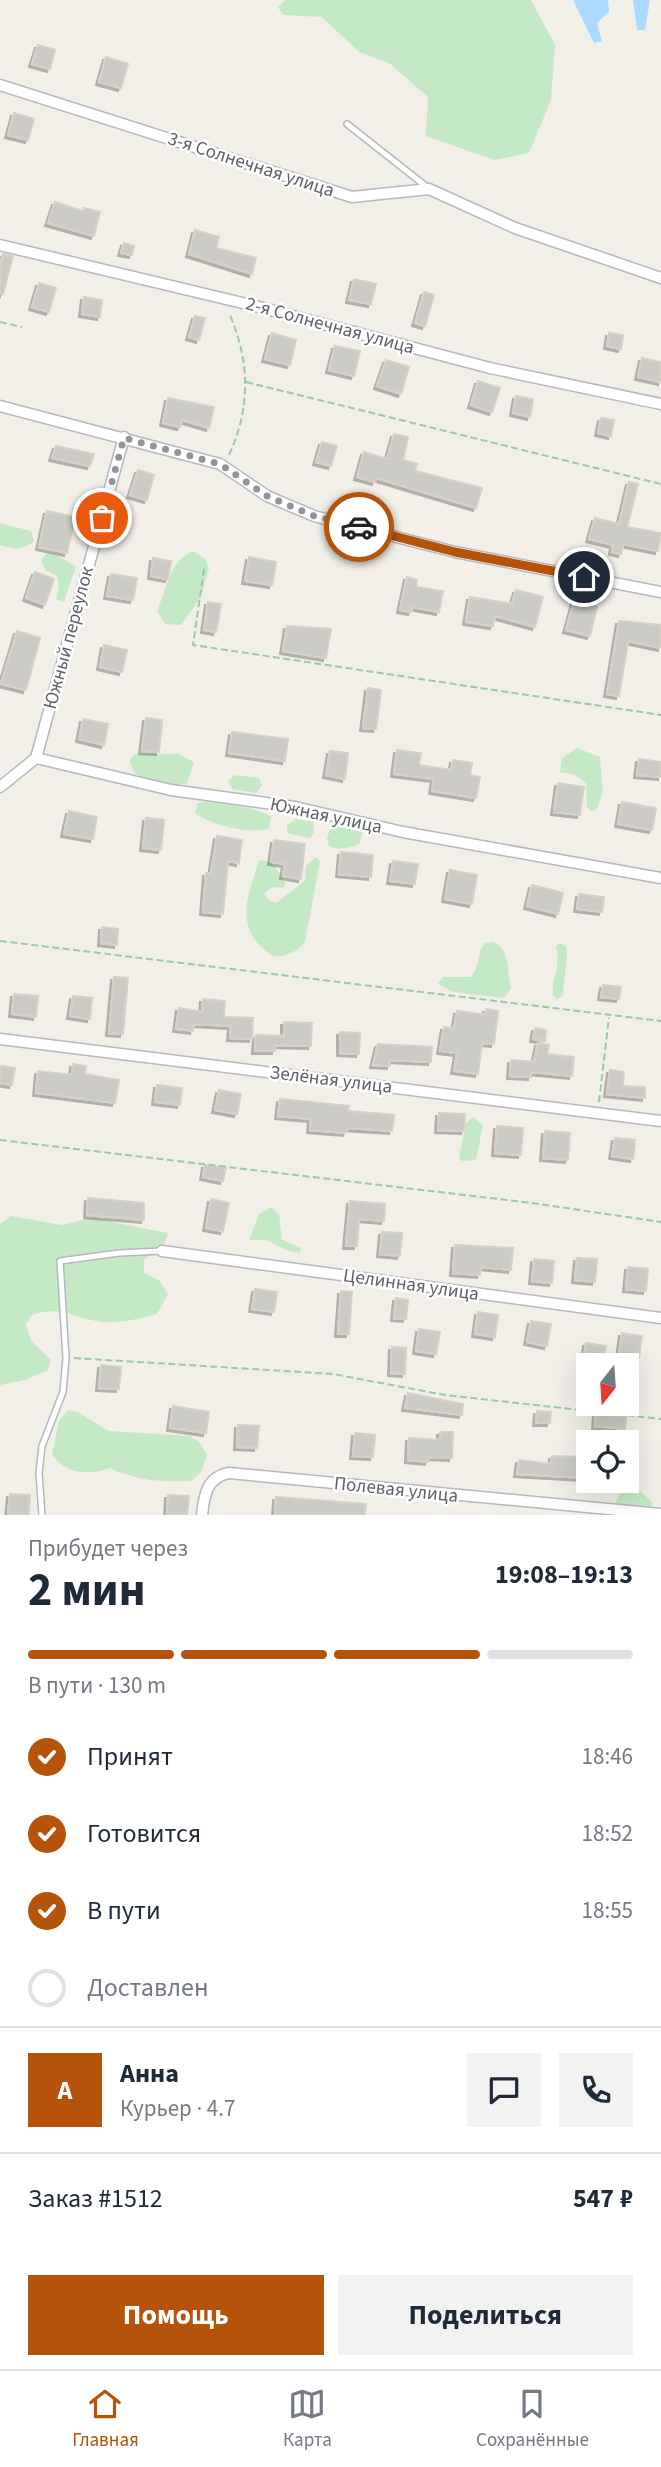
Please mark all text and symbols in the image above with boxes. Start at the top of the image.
street label: 3-я Солнечная улица [164,125,338,205]
street label: 2-я Солнечная улица [243,291,417,361]
pin [72,488,132,548]
courier [324,492,394,562]
icon: bag [83,499,121,537]
icon: car [340,508,378,546]
pin [554,547,614,607]
icon: home [565,558,603,596]
street label: Южный переулок [37,563,101,712]
street label: Южная улица [267,791,385,841]
street label: Зелёная улица [268,1059,394,1101]
street label: Целинная улица [341,1262,481,1308]
north arrow [576,1353,639,1416]
map controls [576,1353,639,1493]
button: locate [576,1430,639,1493]
street label: Полевая улица [333,1470,459,1510]
text: Прибудет через [28,1532,188,1565]
text: 19:08–19:13 [495,1556,633,1593]
text: 2 мин [28,1558,145,1623]
text: В пути · 130 m [28,1669,166,1702]
icon: check [28,1738,66,1776]
text: Принят [87,1738,173,1775]
text: 18:46 [582,1740,633,1773]
icon: check [28,1815,66,1853]
text: Готовится [87,1815,201,1852]
text: 18:52 [582,1817,633,1850]
icon: check [28,1892,66,1930]
text: В пути [87,1892,161,1929]
text: 18:55 [582,1894,633,1927]
text: Доставлен [87,1969,209,2006]
button: chat [467,2053,541,2127]
button: phone [559,2053,633,2127]
text: Анна [120,2055,179,2092]
text: А [58,2072,72,2109]
text: Курьер · 4.7 [120,2092,235,2125]
text: Заказ #1512 [28,2180,163,2217]
text: 547 ₽ [573,2180,633,2217]
button: Помощь [28,2275,324,2355]
button: Поделиться [338,2275,633,2355]
tab: Главная [72,2385,139,2454]
tab: Карта [283,2385,332,2454]
tab: Сохранённые [476,2385,589,2454]

